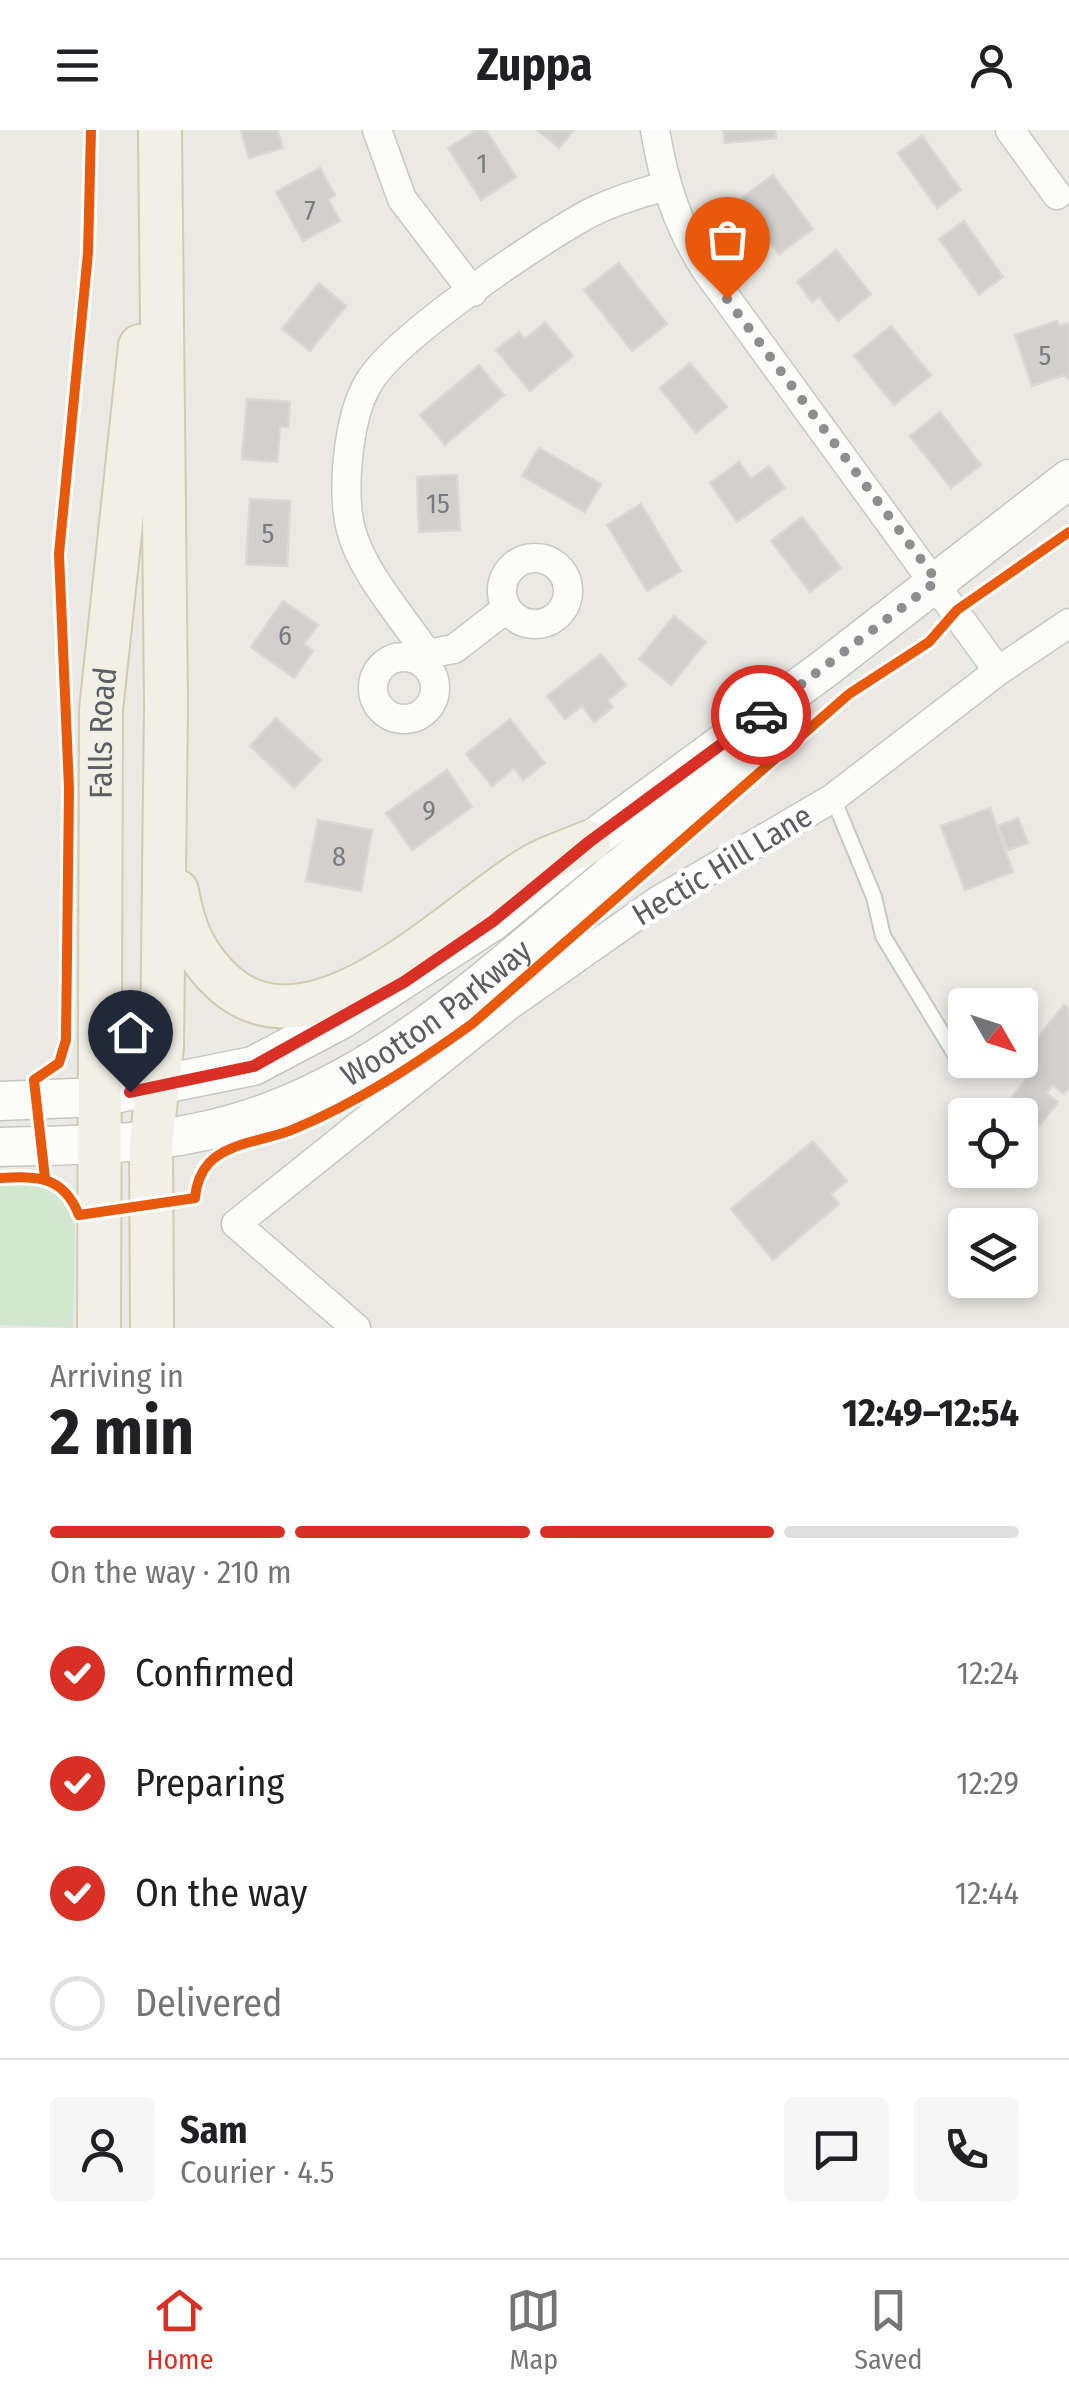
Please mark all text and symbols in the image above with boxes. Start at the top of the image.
icon: menu [50,38,105,93]
text: Zuppa [477,38,592,92]
icon: person [964,38,1019,93]
house number: 1 [477,147,487,180]
house number: 7 [304,194,316,227]
pin [685,197,770,300]
icon: bag [700,212,755,267]
house number: 5 [1039,339,1051,372]
house number: 15 [426,487,450,520]
house number: 5 [262,517,274,550]
house number: 6 [278,619,292,652]
street label: Falls Road [81,665,124,799]
courier [711,665,811,765]
icon: car [734,688,789,743]
house number: 9 [422,794,436,827]
street label: Hectic Hill Lane [625,796,819,934]
house number: 8 [332,840,346,873]
street label: Wootton Parkway [334,931,539,1094]
north arrow [948,988,1038,1078]
map controls [948,988,1038,1298]
pin [88,990,173,1093]
icon: home [103,1005,158,1060]
button: locate [948,1098,1038,1188]
button: layers [948,1208,1038,1298]
text: Arriving in [50,1357,184,1395]
text: 12:49–12:54 [842,1390,1019,1436]
text: 2 min [50,1393,194,1471]
text: On the way · 210 m [50,1553,292,1591]
icon: check [50,1646,105,1701]
text: Confirmed [135,1650,295,1696]
text: 12:24 [957,1654,1019,1692]
icon: check [50,1756,105,1811]
text: Preparing [135,1760,284,1806]
text: 12:29 [956,1764,1019,1802]
icon: check [50,1866,105,1921]
text: On the way [135,1870,307,1916]
text: 12:44 [955,1874,1019,1912]
text: Delivered [135,1980,282,2026]
button: person [50,2097,155,2202]
button: chat [784,2097,889,2202]
button: phone [914,2097,1019,2202]
text: Sam [180,2107,248,2153]
text: Courier · 4.5 [180,2153,335,2191]
tab: Home [146,2283,213,2376]
tab: Map [506,2283,561,2376]
tab: Saved [854,2283,923,2376]

